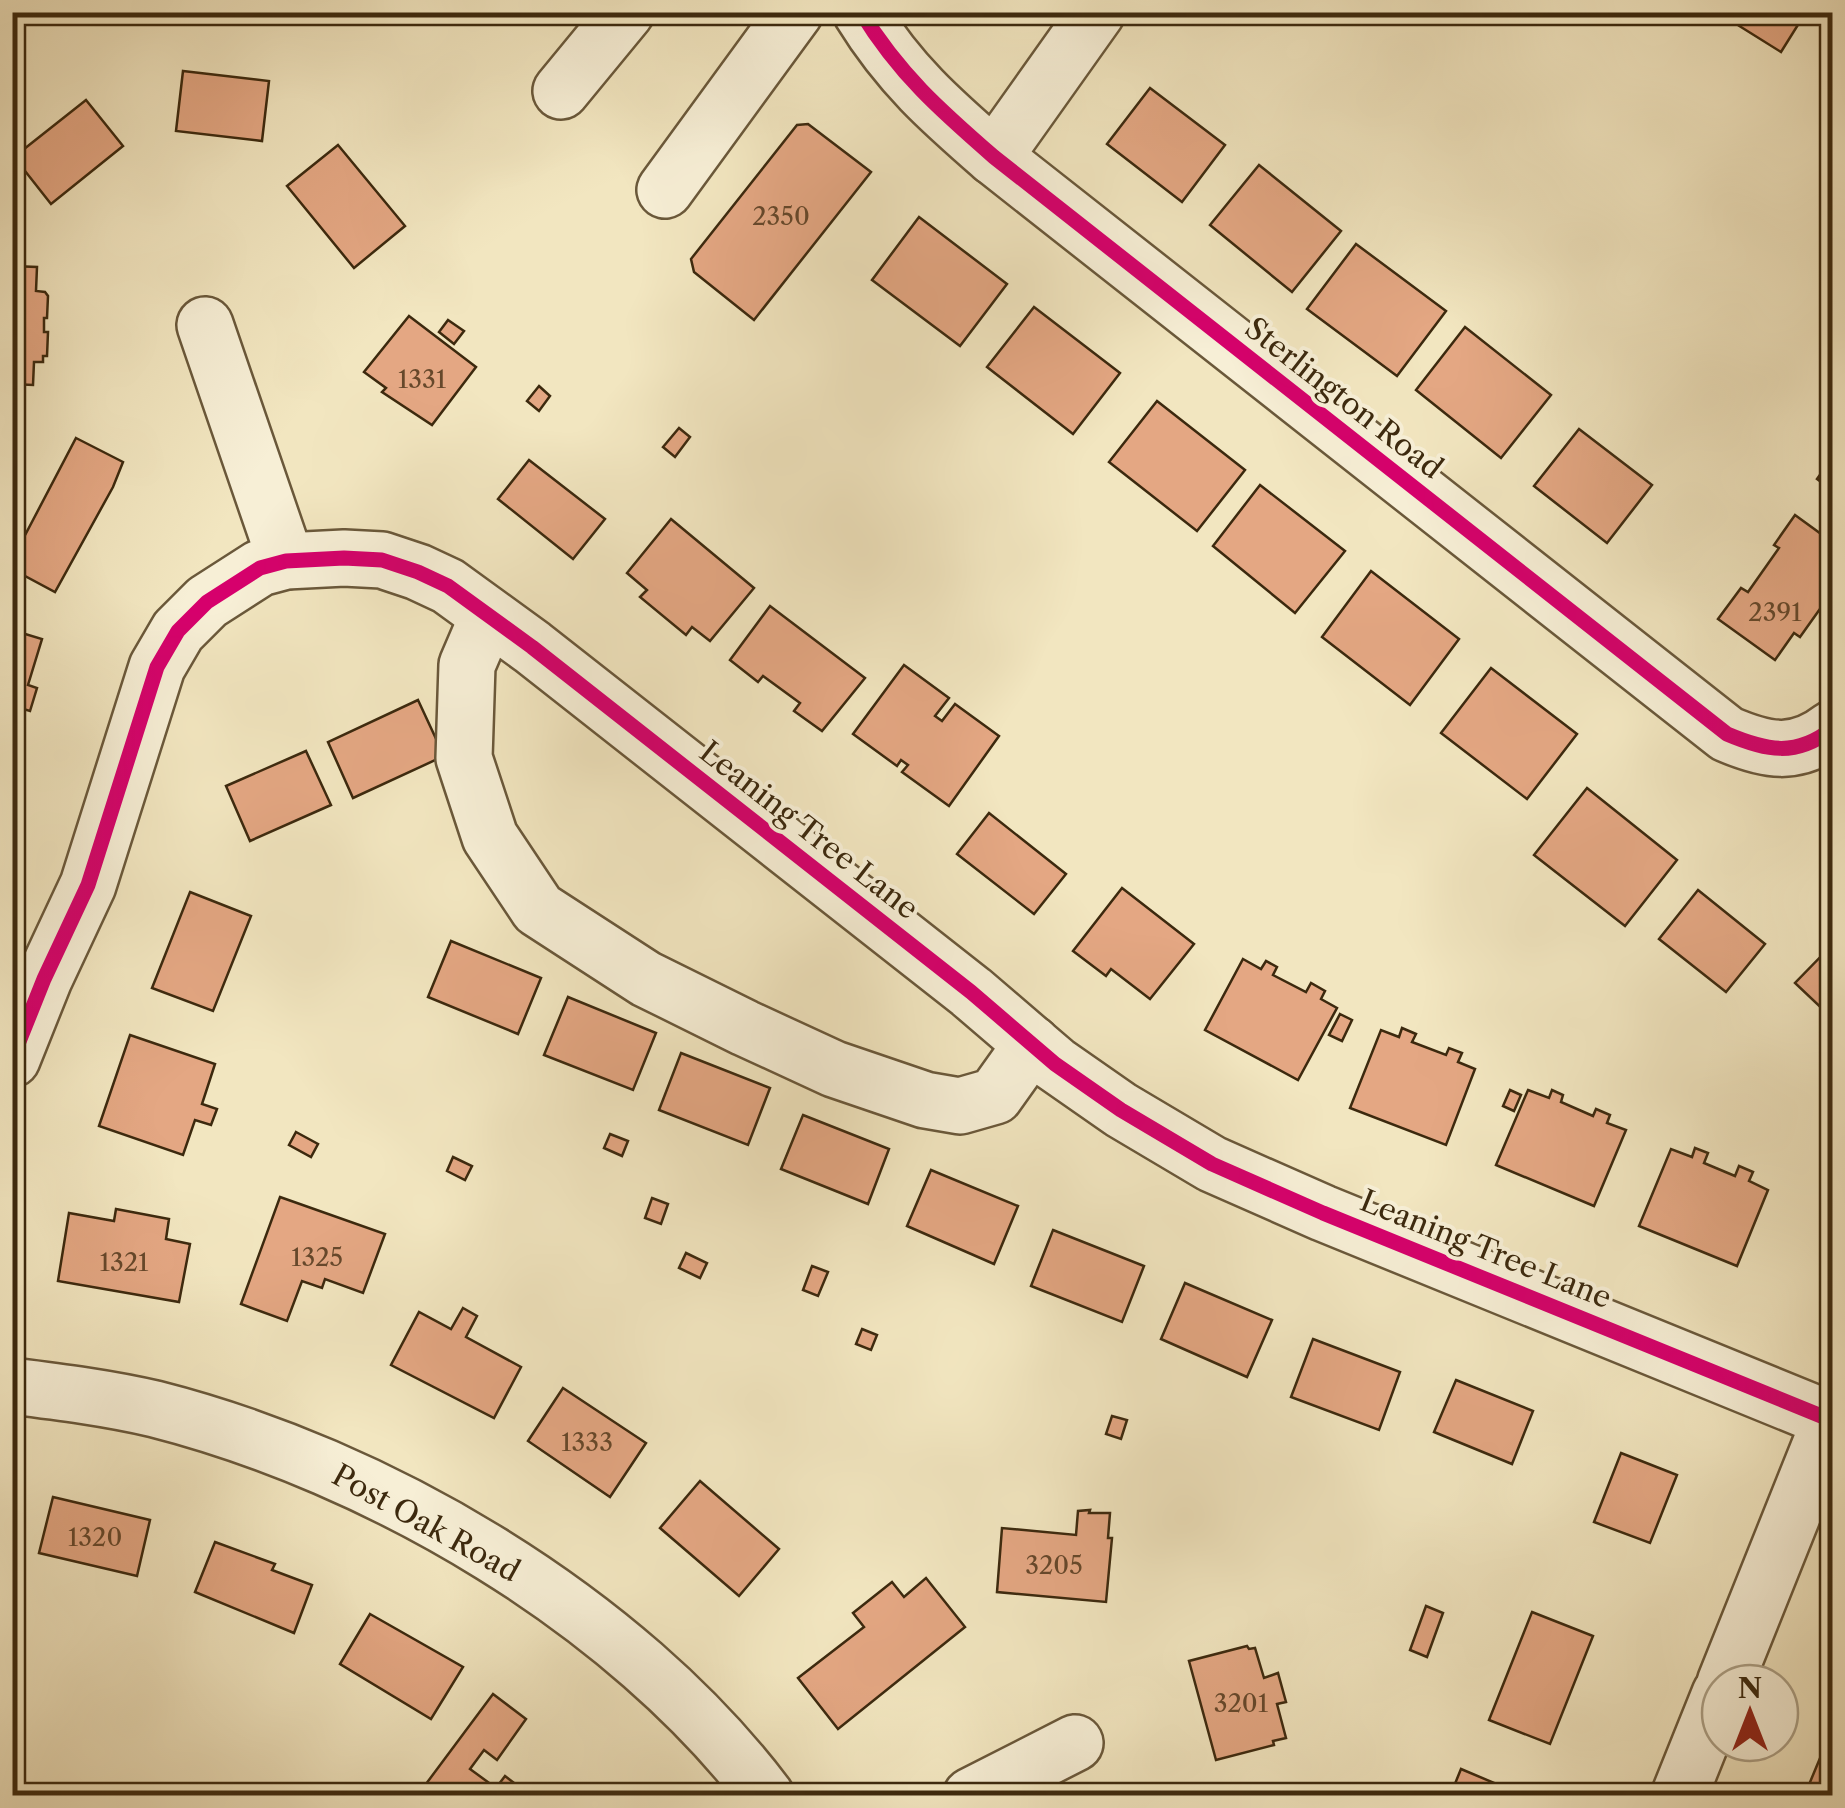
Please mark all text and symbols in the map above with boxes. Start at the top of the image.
house number: 2350 [752,201,810,232]
street label: Sterlington Road [1238,309,1450,487]
house number: 1331 [398,364,447,395]
house number: 2391 [1748,597,1802,628]
street label: Leaning Tree Lane [692,733,926,927]
street label: Leaning Tree Lane [1355,1182,1617,1316]
house number: 1325 [291,1242,343,1273]
house number: 1321 [99,1247,149,1278]
house number: 1333 [561,1427,613,1458]
street label: Post Oak Road [326,1456,526,1590]
house number: 1320 [68,1522,122,1553]
house number: 3205 [1025,1550,1083,1581]
north arrow [1700,1663,1800,1763]
text: N [1738,1671,1762,1705]
house number: 3201 [1214,1688,1269,1719]

